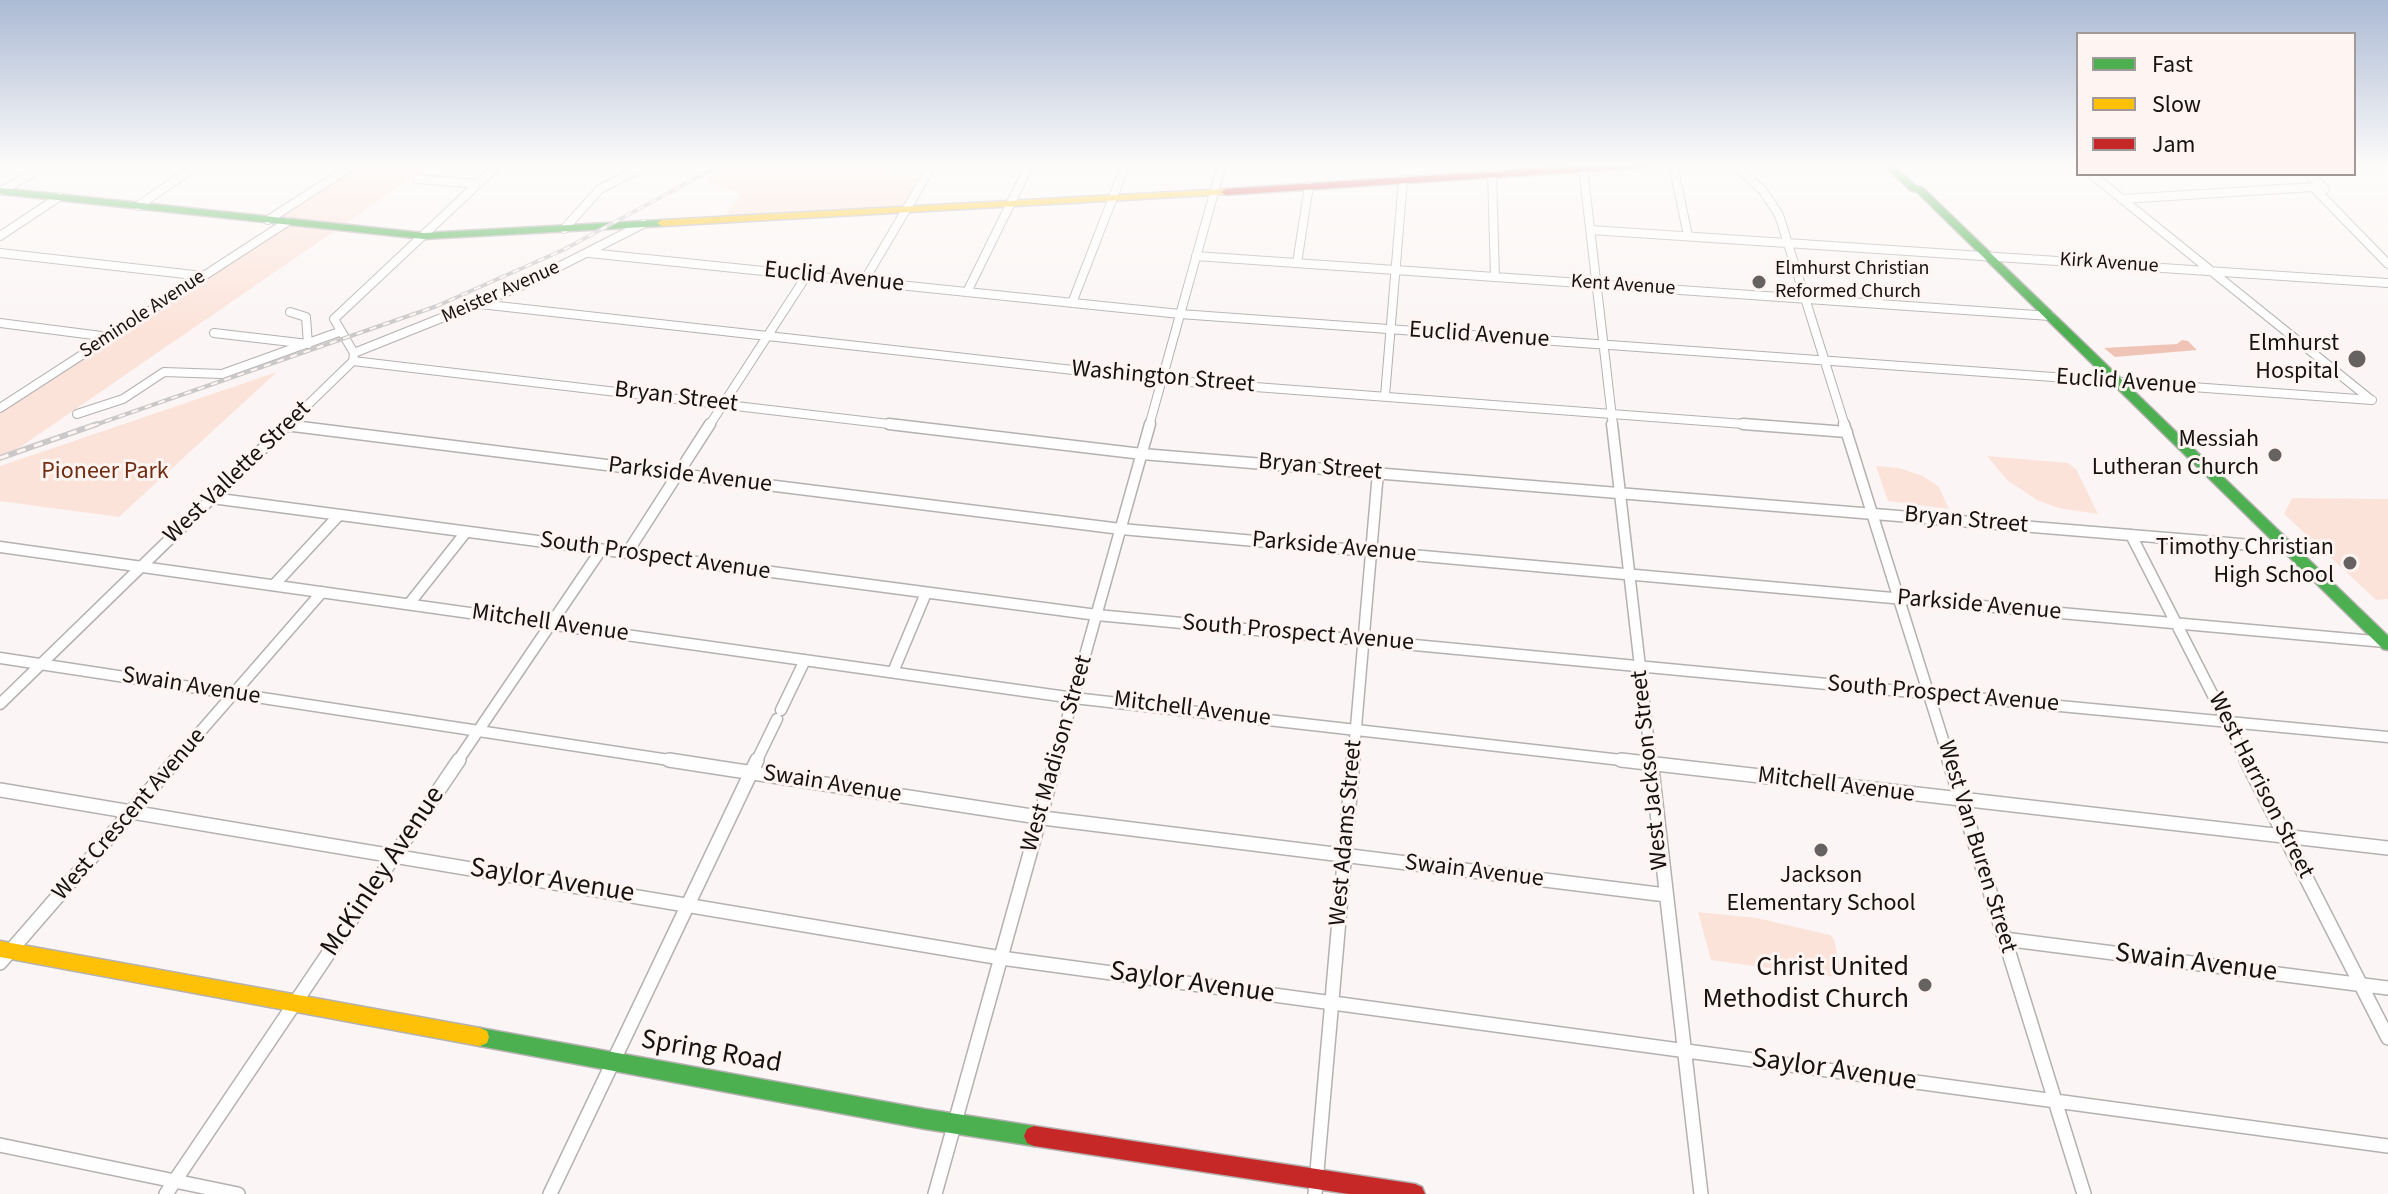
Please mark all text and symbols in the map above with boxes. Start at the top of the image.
legend [2076,32,2356,176]
text: Fast [2152,47,2193,82]
text: Slow [2152,87,2201,122]
text: Jam [2152,127,2196,162]
street label: Kirk Avenue [2059,249,2159,279]
street label: Meister Avenue [438,256,564,330]
street label: Euclid Avenue [763,256,905,300]
place label: Elmhurst Christian Reformed Church [1775,258,1929,305]
street label: Seminole Avenue [76,266,210,364]
street label: Kent Avenue [1570,270,1676,302]
marker: Elmhurst Christian Reformed Church [1750,273,1768,291]
street label: Euclid Avenue [1408,317,1550,355]
place label: Elmhurst Hospital [2248,331,2339,387]
marker: Elmhurst Hospital [2346,348,2368,370]
street label: Washington Street [1070,356,1256,400]
street label: Euclid Avenue [2055,364,2197,402]
street label: Bryan Street [613,376,739,420]
street label: West Vallette Street [158,395,318,551]
place label: Messiah Lutheran Church [2092,427,2259,483]
marker: Messiah Lutheran Church [2266,446,2284,464]
street label: Bryan Street [1257,448,1383,488]
street label: Parkside Avenue [606,452,774,500]
park label: Pioneer Park [41,459,169,487]
street label: Bryan Street [1903,501,2029,541]
street label: Parkside Avenue [1251,526,1417,570]
street label: South Prospect Avenue [538,527,772,587]
place label: Timothy Christian High School [2156,535,2334,591]
marker: Timothy Christian High School [2341,554,2359,572]
street label: Parkside Avenue [1896,584,2062,628]
street label: Mitchell Avenue [470,599,630,649]
street label: South Prospect Avenue [1181,610,1415,658]
street label: West Madison Street [1016,652,1100,856]
street label: Swain Avenue [120,662,262,712]
street label: West Jackson Street [1626,669,1676,871]
street label: South Prospect Avenue [1826,671,2060,719]
street label: Mitchell Avenue [1112,686,1272,734]
street label: West Harrison Street [2201,688,2319,884]
street label: West Crescent Avenue [47,723,213,907]
street label: West Van Buren Street [1930,737,2022,957]
street label: West Adams Street [1325,739,1369,927]
street label: Swain Avenue [761,760,903,810]
street label: Mitchell Avenue [1756,762,1916,810]
street label: McKinley Avenue [315,781,453,963]
marker: Jackson Elementary School [1812,841,1830,859]
street label: Swain Avenue [1403,849,1545,895]
street label: Saylor Avenue [467,852,637,912]
place label: Jackson Elementary School [1726,863,1916,919]
street label: Swain Avenue [2113,937,2279,991]
place label: Christ United Methodist Church [1703,952,1909,1018]
street label: Saylor Avenue [1107,956,1277,1012]
marker: Christ United Methodist Church [1916,976,1934,994]
street label: Spring Road [638,1024,784,1082]
street label: Saylor Avenue [1749,1043,1919,1099]

